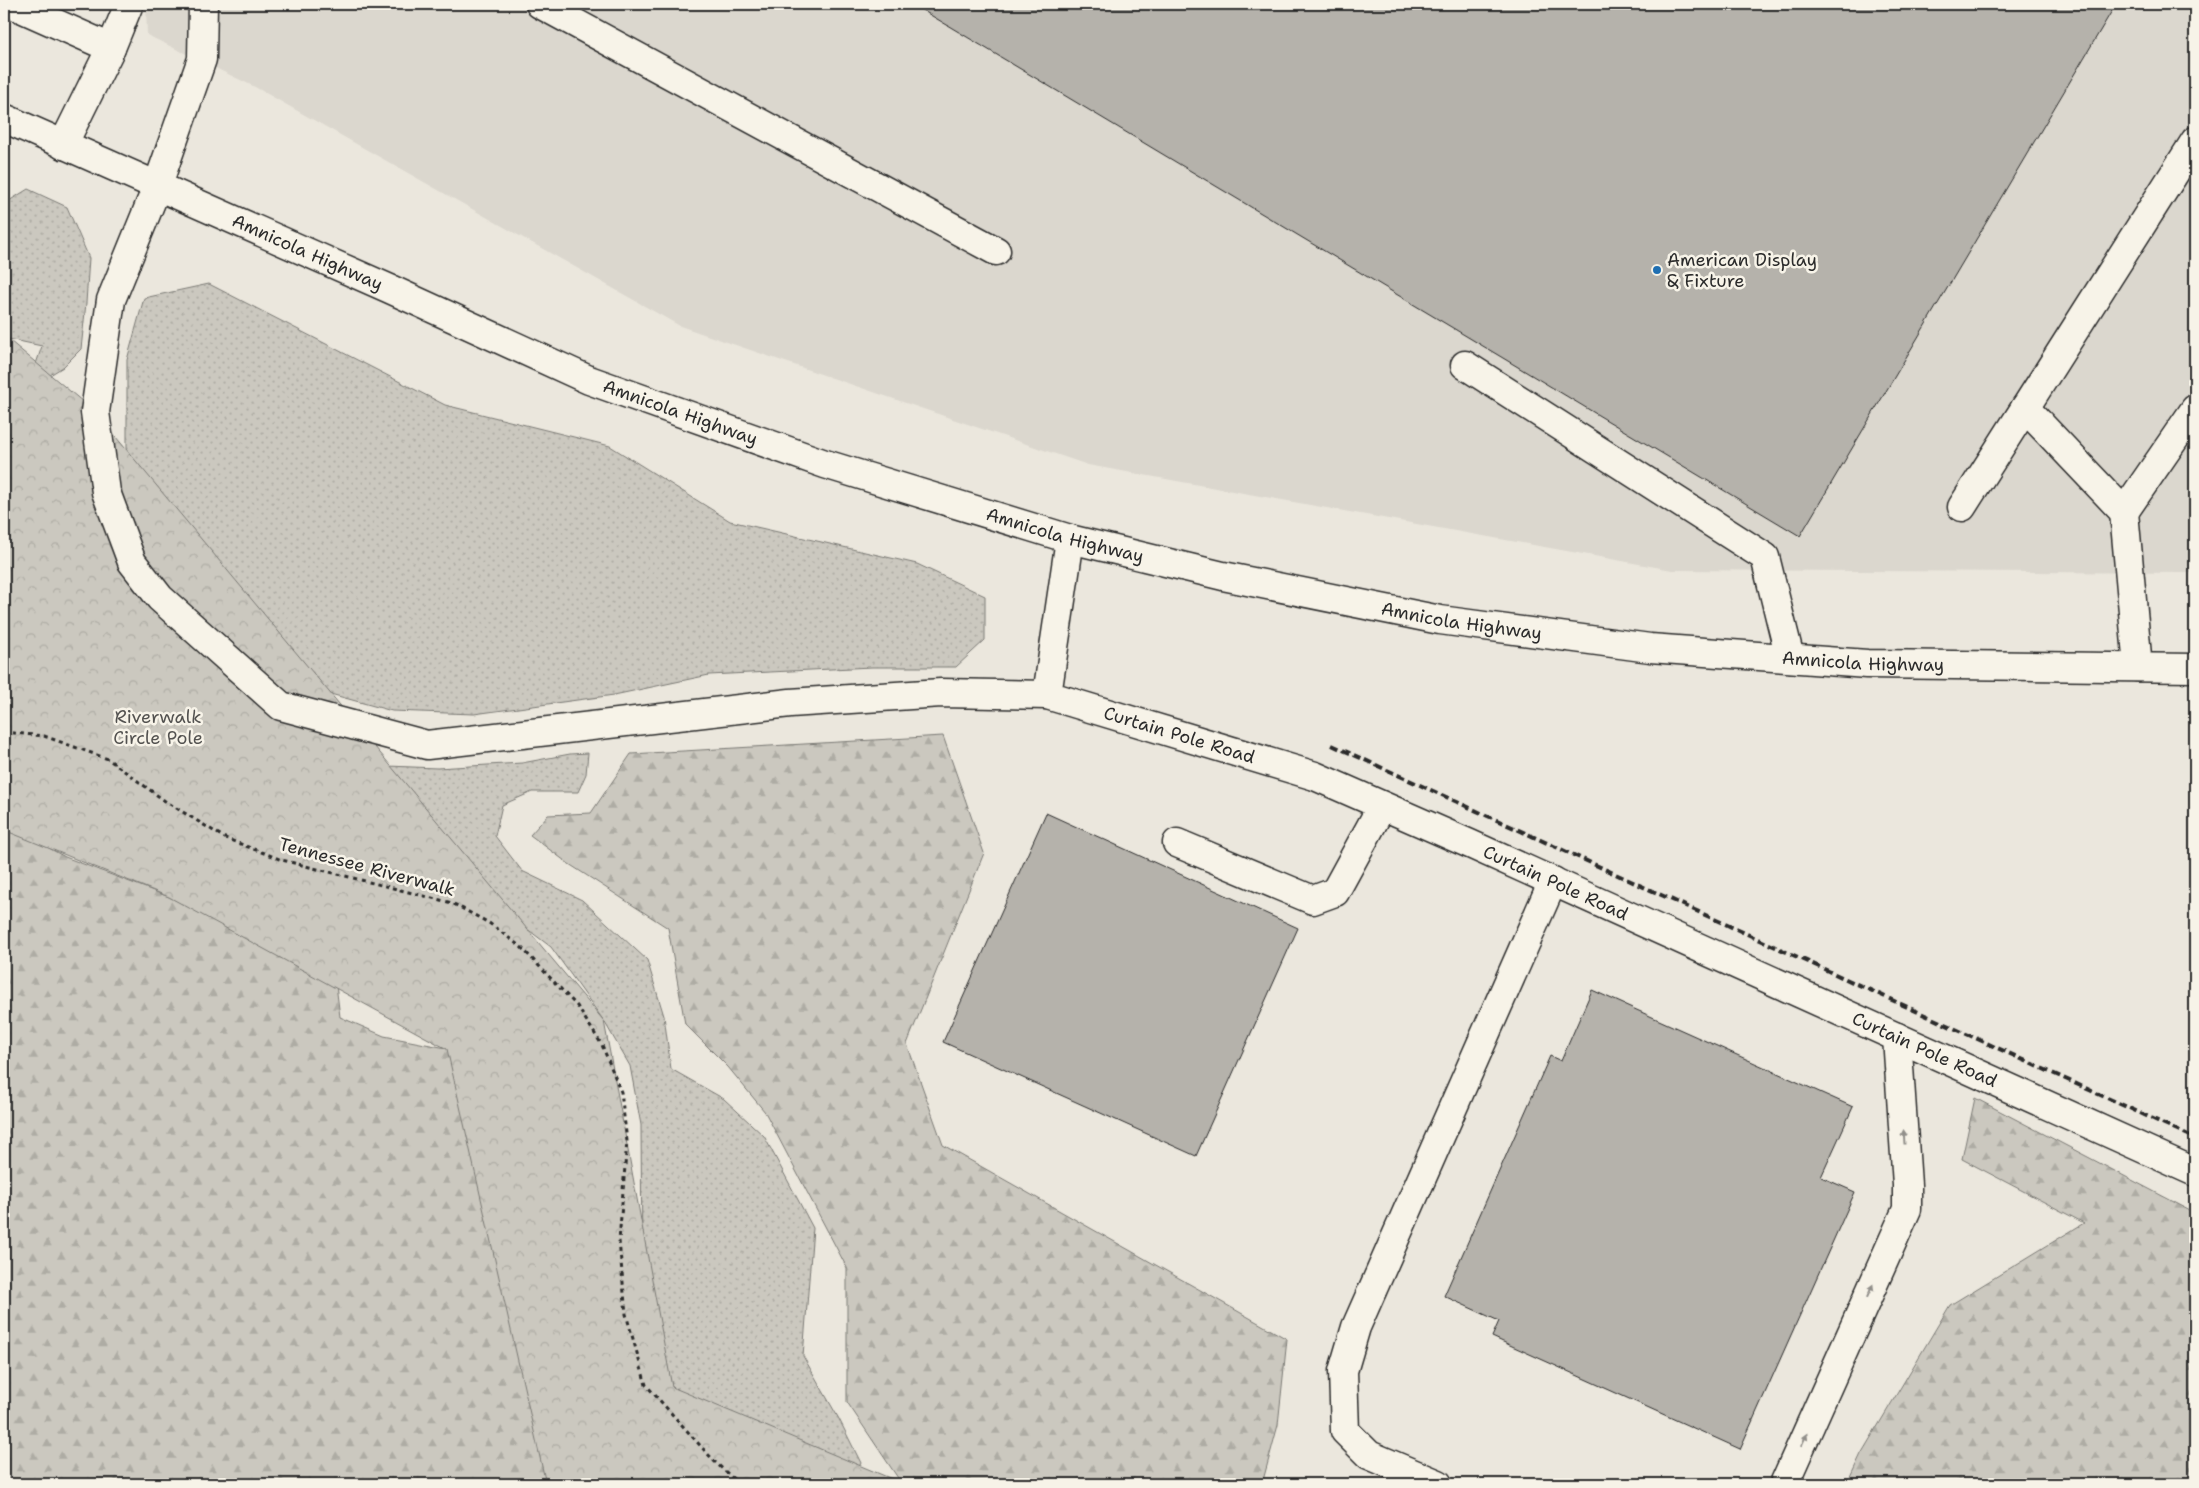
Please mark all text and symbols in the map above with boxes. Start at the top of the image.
street label: Amnicola Highway [228,209,387,296]
place label: American Display & Fixture [1667,248,1817,293]
marker: American Display & Fixture [1651,264,1663,276]
street label: Amnicola Highway [600,374,761,451]
street label: Amnicola Highway [983,502,1146,568]
street label: Amnicola Highway [1379,596,1543,645]
street label: Amnicola Highway [1781,646,1944,677]
street label: Curtain Pole Road [1101,701,1258,769]
park label: Riverwalk Circle Pole [113,705,203,750]
street label: Tennessee Riverwalk [276,832,458,902]
street label: Curtain Pole Road [1479,839,1632,926]
street label: Curtain Pole Road [1848,1006,2001,1093]
one-way arrow [1900,1129,1908,1145]
one-way arrow [1866,1284,1874,1298]
one-way arrow [1800,1433,1808,1447]

